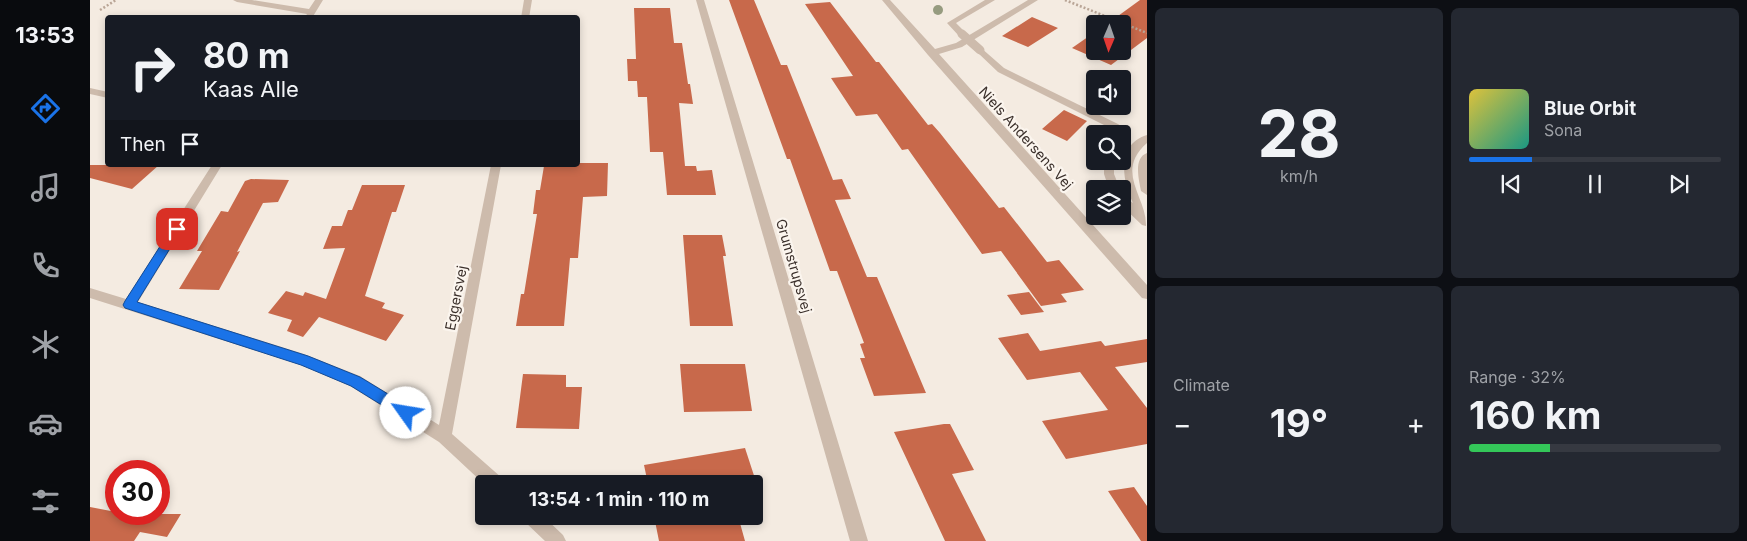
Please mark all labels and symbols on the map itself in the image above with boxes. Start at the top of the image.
north arrow [1086,15,1131,60]
street label: Niels Andersens Vej [976,83,1077,193]
pin [156,208,198,250]
street label: Grumstrupsvej [773,217,816,315]
street label: Eggersvej [441,264,470,332]
position arrow [379,386,431,438]
speed limit sign: 30 [105,460,170,525]

